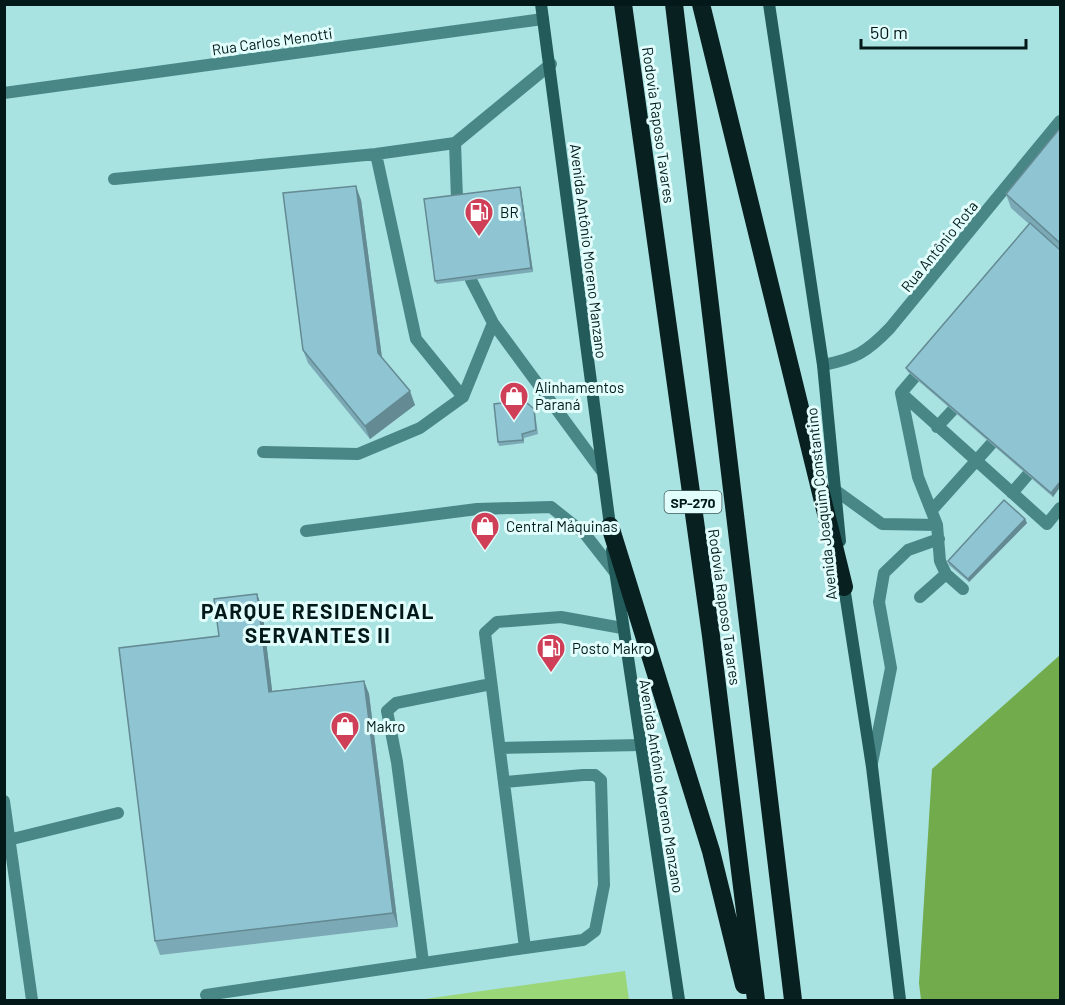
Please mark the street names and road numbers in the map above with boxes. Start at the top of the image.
street label: Rua Carlos Menotti [211,24,333,58]
street label: Rodovia Raposo Tavares [639,46,679,204]
street label: Avenida Antônio Moreno Manzano [567,143,611,359]
street label: Rua Antônio Rota [897,197,981,295]
street label: Avenida Joaquim Constantino [802,407,840,601]
road number: SP-270 [664,491,722,513]
street label: Rodovia Raposo Tavares [705,528,745,686]
street label: Avenida Antônio Moreno Manzano [636,678,688,894]

